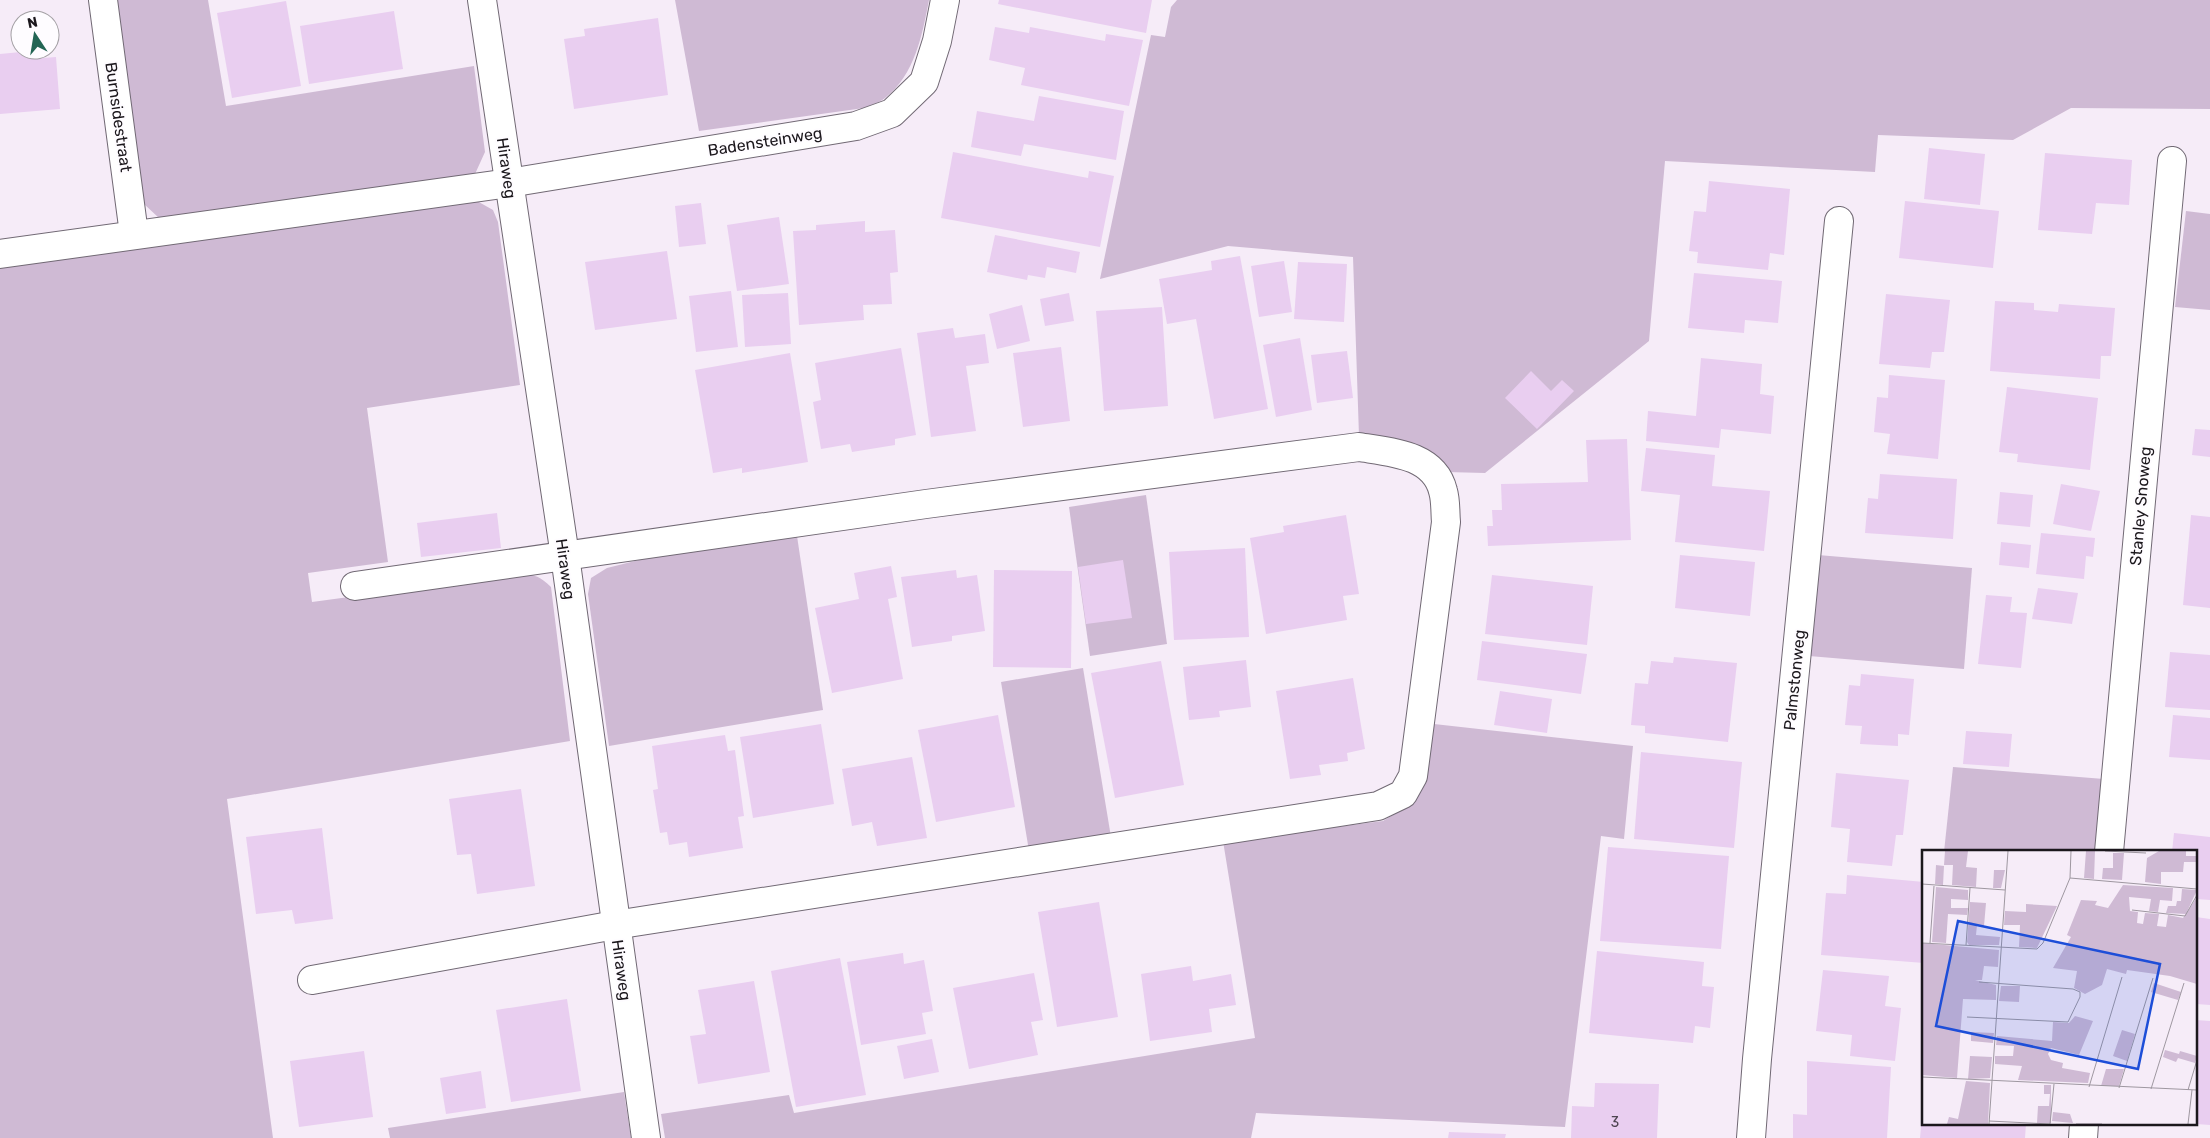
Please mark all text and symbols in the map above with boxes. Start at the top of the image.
north arrow [10,10,60,60]
text: N [26,13,39,32]
street label: Burnsidestraat [101,61,136,173]
street label: Badensteinweg [706,123,824,160]
street label: Hiraweg [493,136,520,200]
street label: Stanley Snoweg [2126,446,2155,566]
street label: Hiraweg [552,537,579,601]
street label: Palmstonweg [1780,629,1809,731]
inset map [1922,850,2198,1126]
street label: Hiraweg [608,938,635,1002]
house number: 3 [1611,1114,1619,1131]

